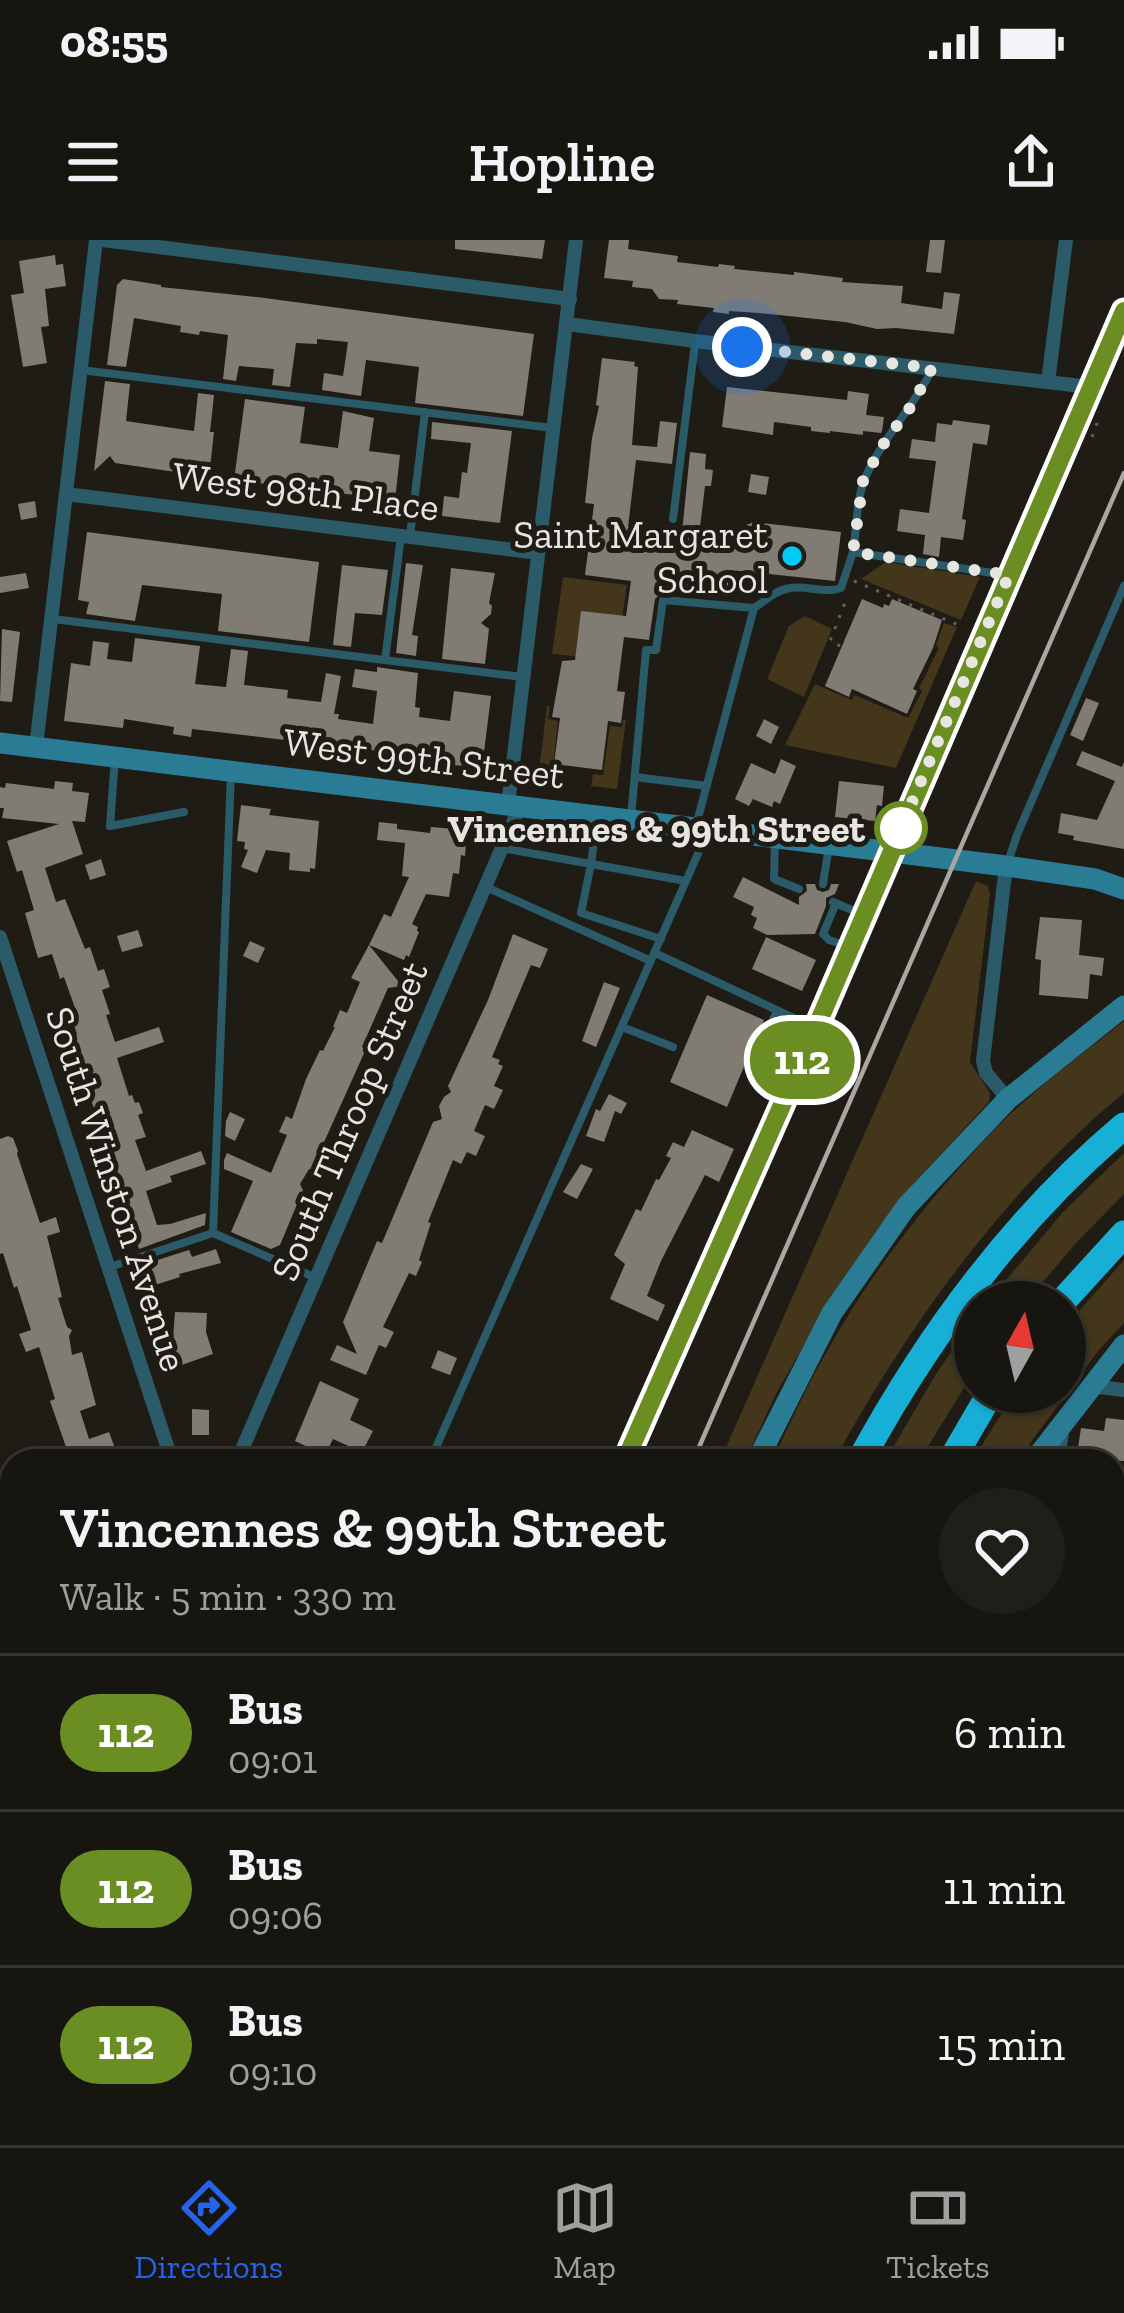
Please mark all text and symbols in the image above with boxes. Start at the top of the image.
text: 08:55 [60,15,168,69]
icon: menu [60,129,126,195]
icon: share [998,129,1064,195]
text: Hopline [469,130,655,195]
your location [712,317,772,377]
street label: West 98th Place [170,451,442,531]
place label: Saint Margaret School [513,511,769,603]
marker: Saint Margaret School [779,543,805,569]
street label: West 99th Street [281,717,567,799]
marker: Vincennes & 99th Street [876,803,926,853]
place label: Vincennes & 99th Street [448,805,865,852]
street label: South Throop Street [261,954,438,1288]
street label: South Winston Avenue [36,1001,198,1377]
line badge: 112 [733,1021,871,1099]
text: 112 [774,1034,830,1085]
north arrow [954,1281,1086,1413]
map controls [954,1281,1086,1413]
button: heart [939,1488,1065,1614]
text: Vincennes & 99th Street [60,1493,666,1562]
text: Walk · 5 min · 330 m [60,1573,396,1620]
text: Bus [228,1682,303,1736]
text: 6 min [954,1706,1065,1760]
text: 112 [98,1707,154,1758]
text: 09:01 [228,1736,317,1783]
text: Bus [228,1838,303,1892]
text: 11 min [943,1862,1065,1916]
text: 112 [98,1863,154,1914]
text: 09:06 [228,1892,323,1939]
text: Bus [228,1994,303,2048]
text: 15 min [937,2018,1065,2072]
text: 112 [98,2019,154,2070]
text: 09:10 [228,2048,317,2095]
tab: Directions [134,2175,283,2286]
tab: Map [552,2175,618,2286]
tab: Tickets [886,2175,990,2286]

